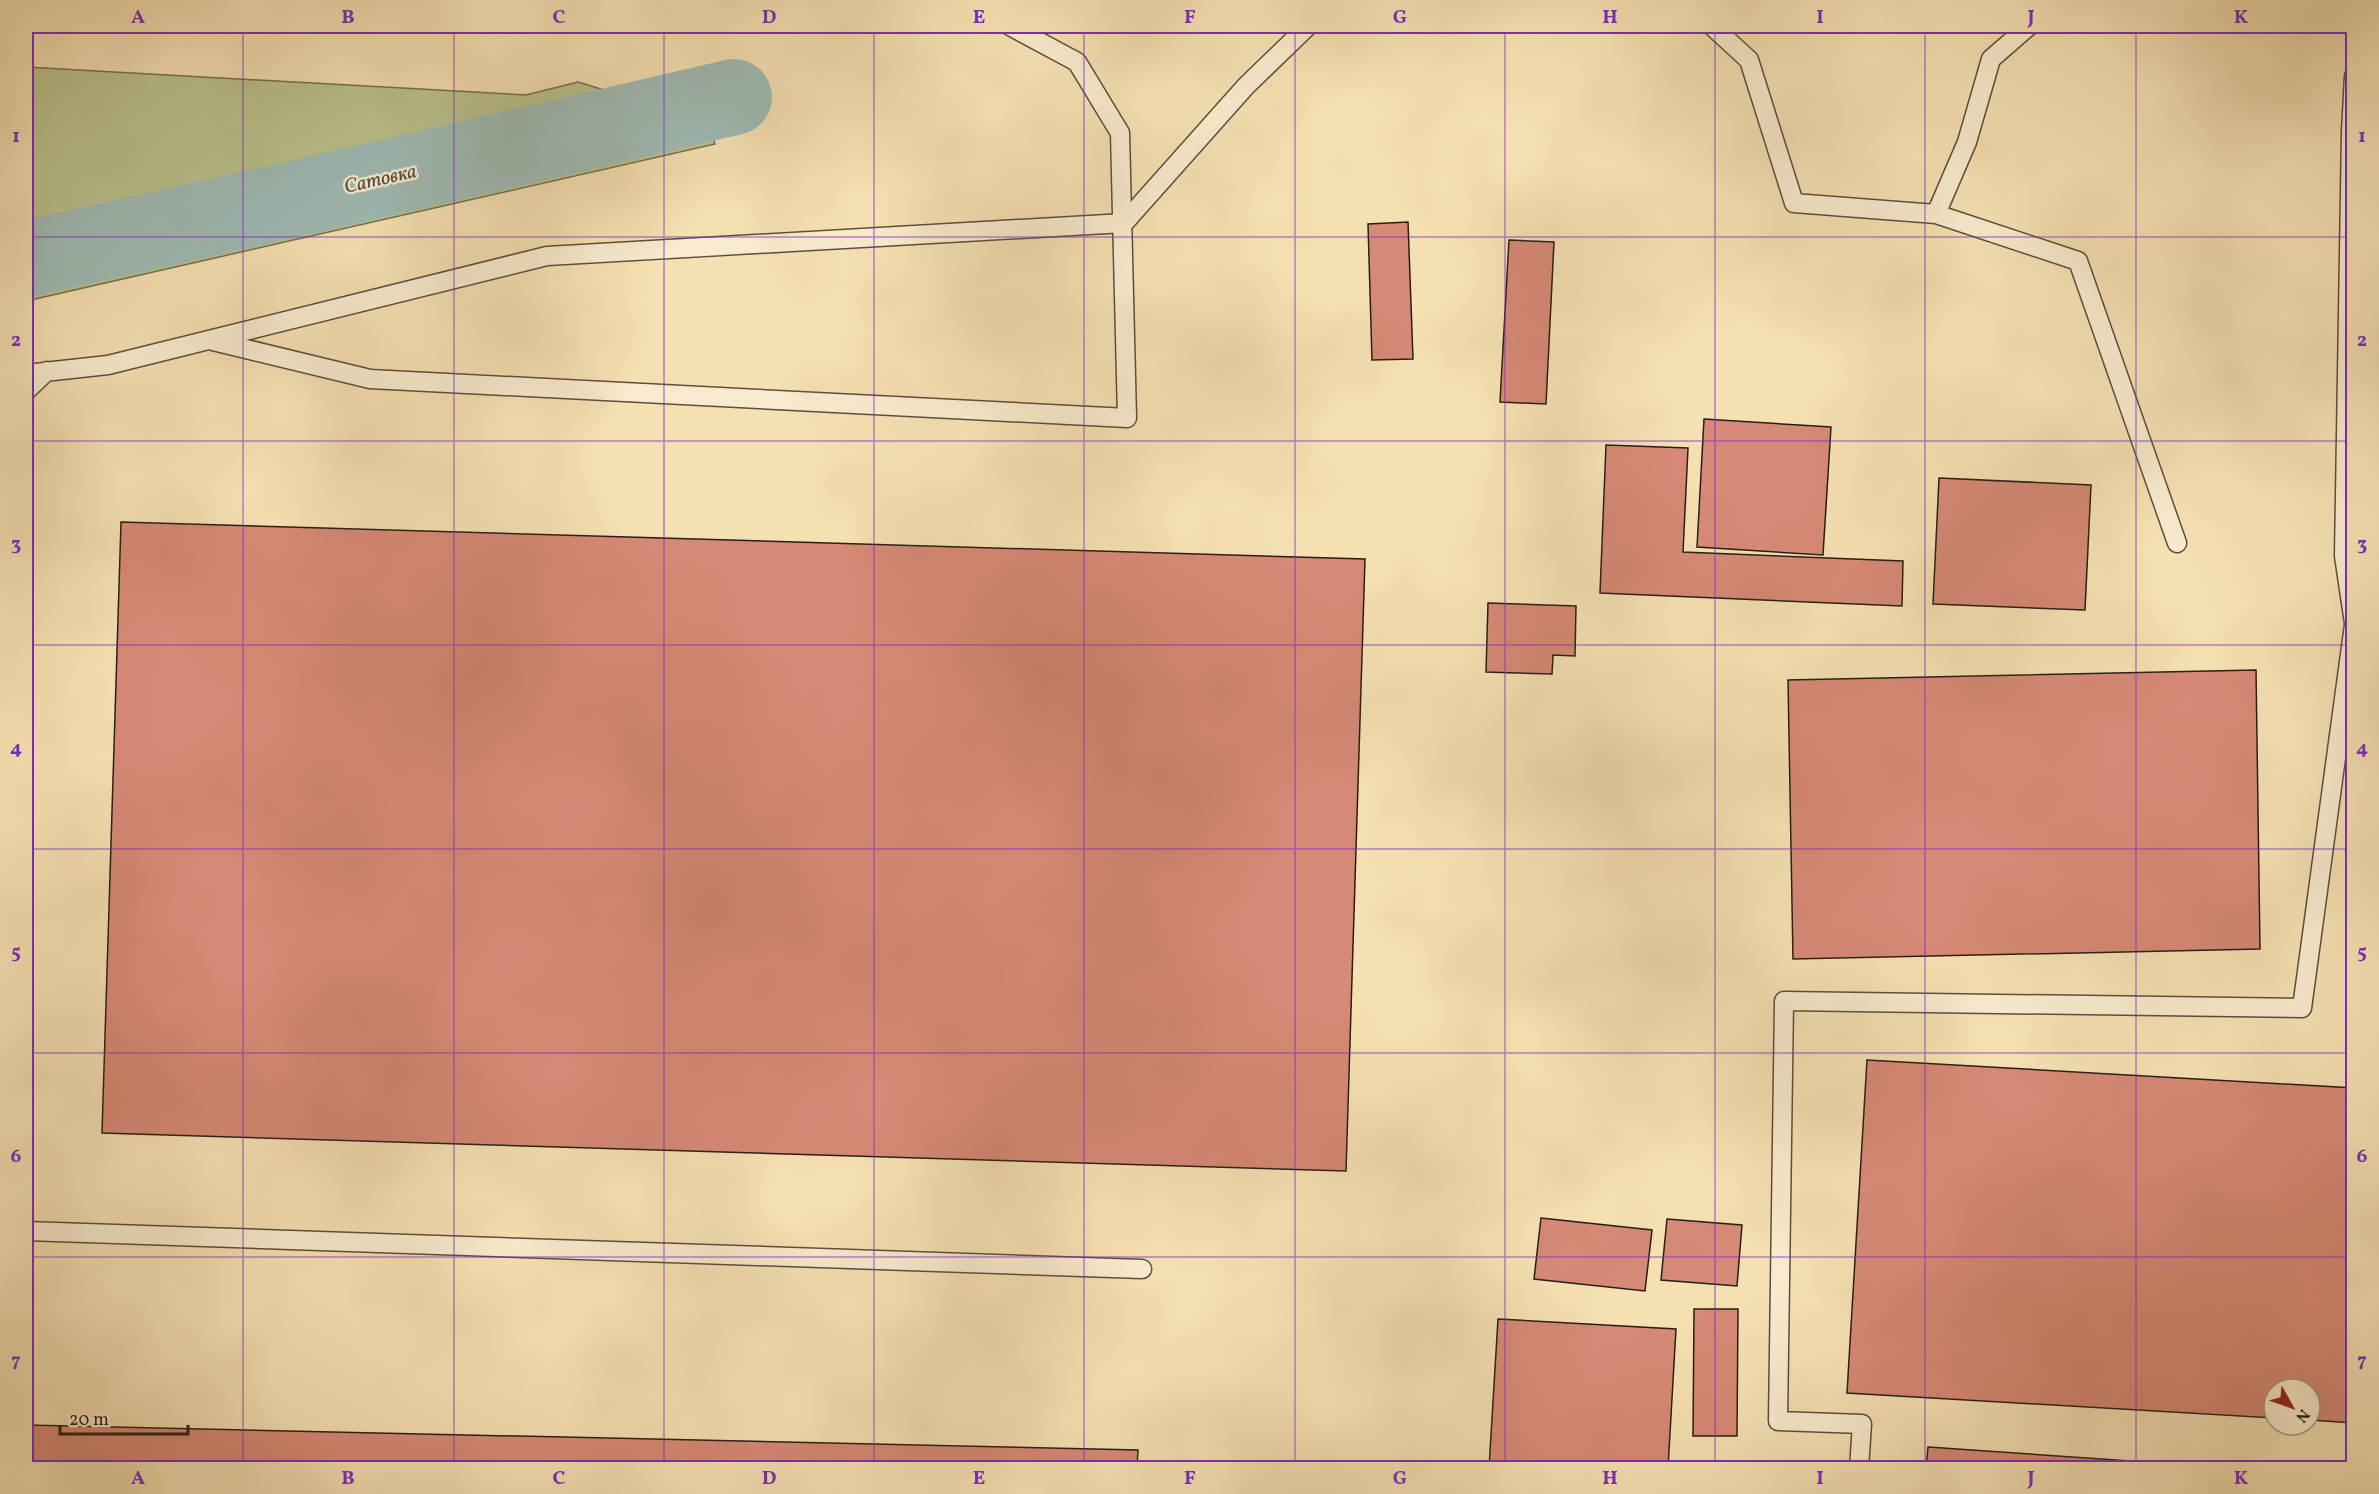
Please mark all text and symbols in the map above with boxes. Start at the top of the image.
text: A [131,4,145,32]
text: B [341,4,355,32]
text: C [553,4,566,32]
text: D [762,4,776,32]
text: E [973,4,985,32]
text: F [1184,4,1196,32]
text: G [1393,4,1407,32]
text: H [1602,4,1618,32]
text: I [1816,4,1824,32]
text: J [2026,4,2035,32]
text: K [2234,4,2249,32]
text: 1 [12,123,20,151]
text: 1 [2358,123,2366,151]
water label: Сатовка [341,158,419,202]
text: 2 [11,327,21,355]
text: 2 [2357,327,2367,355]
text: 3 [11,531,21,559]
text: 3 [2357,531,2367,559]
text: 4 [10,735,22,763]
text: 4 [2356,735,2368,763]
text: 5 [11,939,21,967]
text: 5 [2357,939,2367,967]
text: 6 [11,1143,22,1171]
text: 6 [2357,1143,2368,1171]
text: 7 [11,1347,21,1375]
text: 7 [2357,1347,2367,1375]
north arrow [2262,1377,2322,1437]
scale bar [60,1398,188,1436]
text: N [2290,1404,2314,1427]
text: 20 m [69,1408,109,1433]
text: A [131,1465,145,1493]
text: B [341,1465,355,1493]
text: C [553,1465,566,1493]
text: D [762,1465,776,1493]
text: E [973,1465,985,1493]
text: F [1184,1465,1196,1493]
text: G [1393,1465,1407,1493]
text: H [1602,1465,1618,1493]
text: I [1816,1465,1824,1493]
text: J [2026,1465,2035,1493]
text: K [2234,1465,2249,1493]

